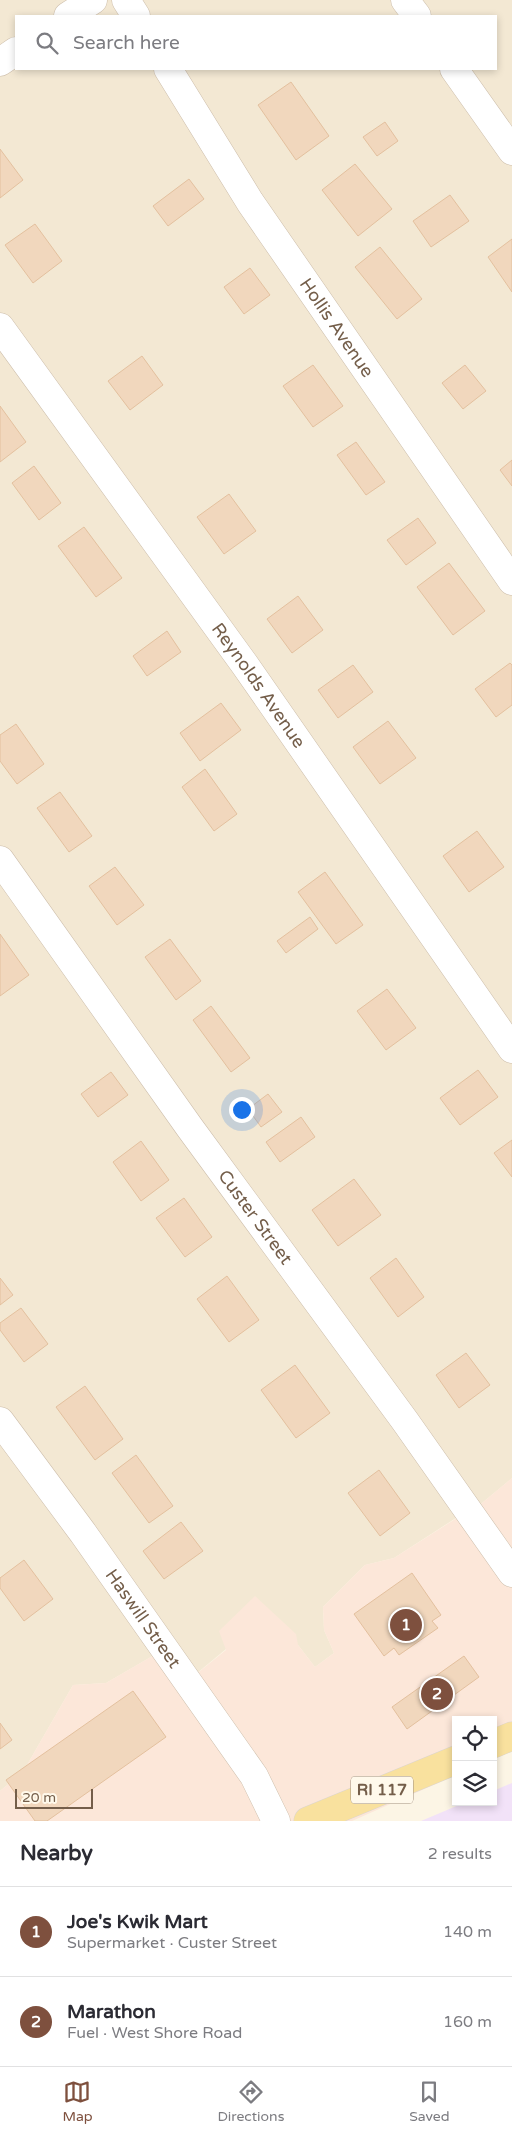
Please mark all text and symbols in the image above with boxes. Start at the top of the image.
search box [15,15,497,70]
icon: search [33,29,61,57]
text: Search here [73,32,180,54]
street label: Hollis Avenue [295,274,379,381]
street label: Reynolds Avenue [207,618,310,752]
your location [229,1097,255,1123]
street label: Custer Street [213,1165,297,1269]
street label: Haswill Street [101,1565,186,1672]
pin: 1 [390,1606,422,1644]
pin: 2 [421,1675,453,1713]
map controls [452,1716,497,1806]
button: locate [452,1716,497,1761]
button: layers [452,1761,497,1806]
road number: RI 117 [351,1776,413,1804]
scale bar [15,1786,92,1809]
text: 20 m [22,1789,56,1806]
text: Nearby [20,1841,93,1866]
text: 2 results [428,1844,492,1864]
text: Joe's Kwik Mart [67,1911,208,1933]
text: 1 [31,1922,41,1942]
text: 140 m [443,1922,492,1942]
text: Supermarket · Custer Street [67,1933,277,1953]
text: Marathon [67,2001,156,2023]
text: 2 [31,2012,41,2032]
text: 160 m [443,2012,492,2032]
text: Fuel · West Shore Road [67,2023,242,2043]
tab: Map [62,2078,93,2125]
tab: Directions [217,2078,284,2125]
tab: Saved [409,2078,450,2125]

